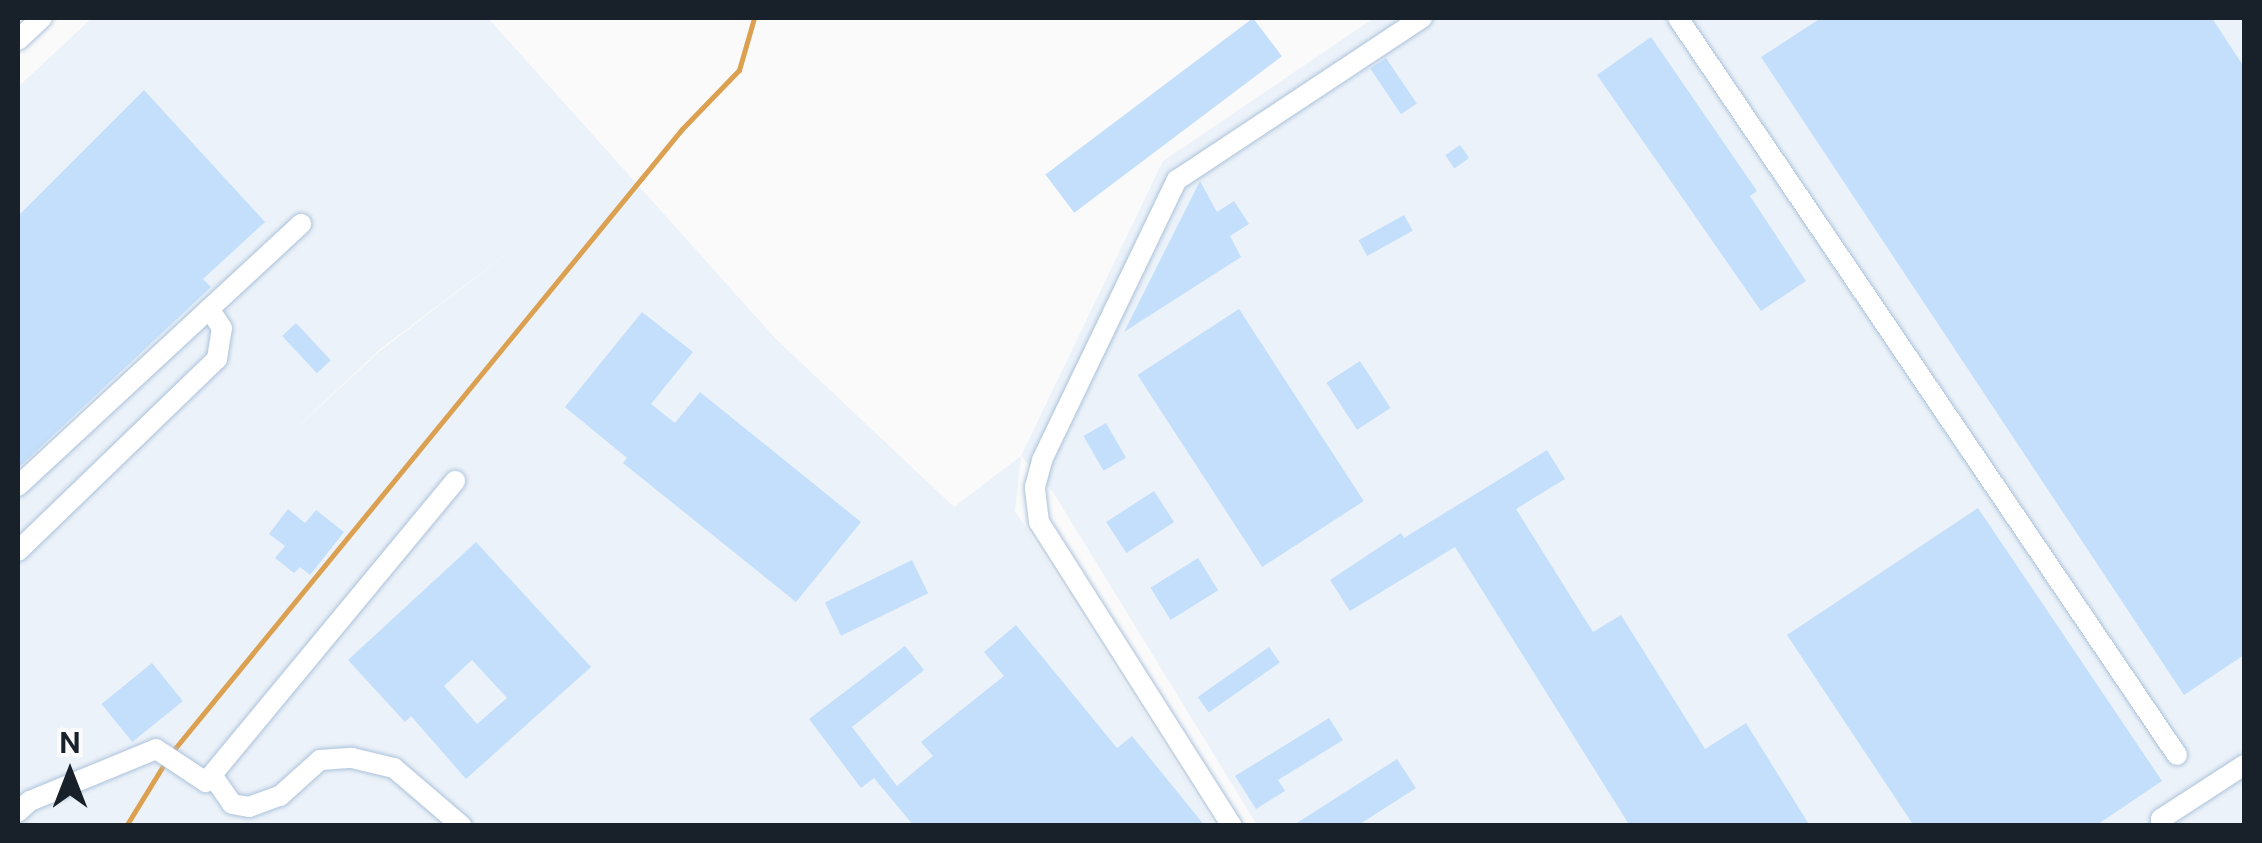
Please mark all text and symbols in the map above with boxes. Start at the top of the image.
north arrow [20,723,120,823]
text: N [59,726,81,759]

